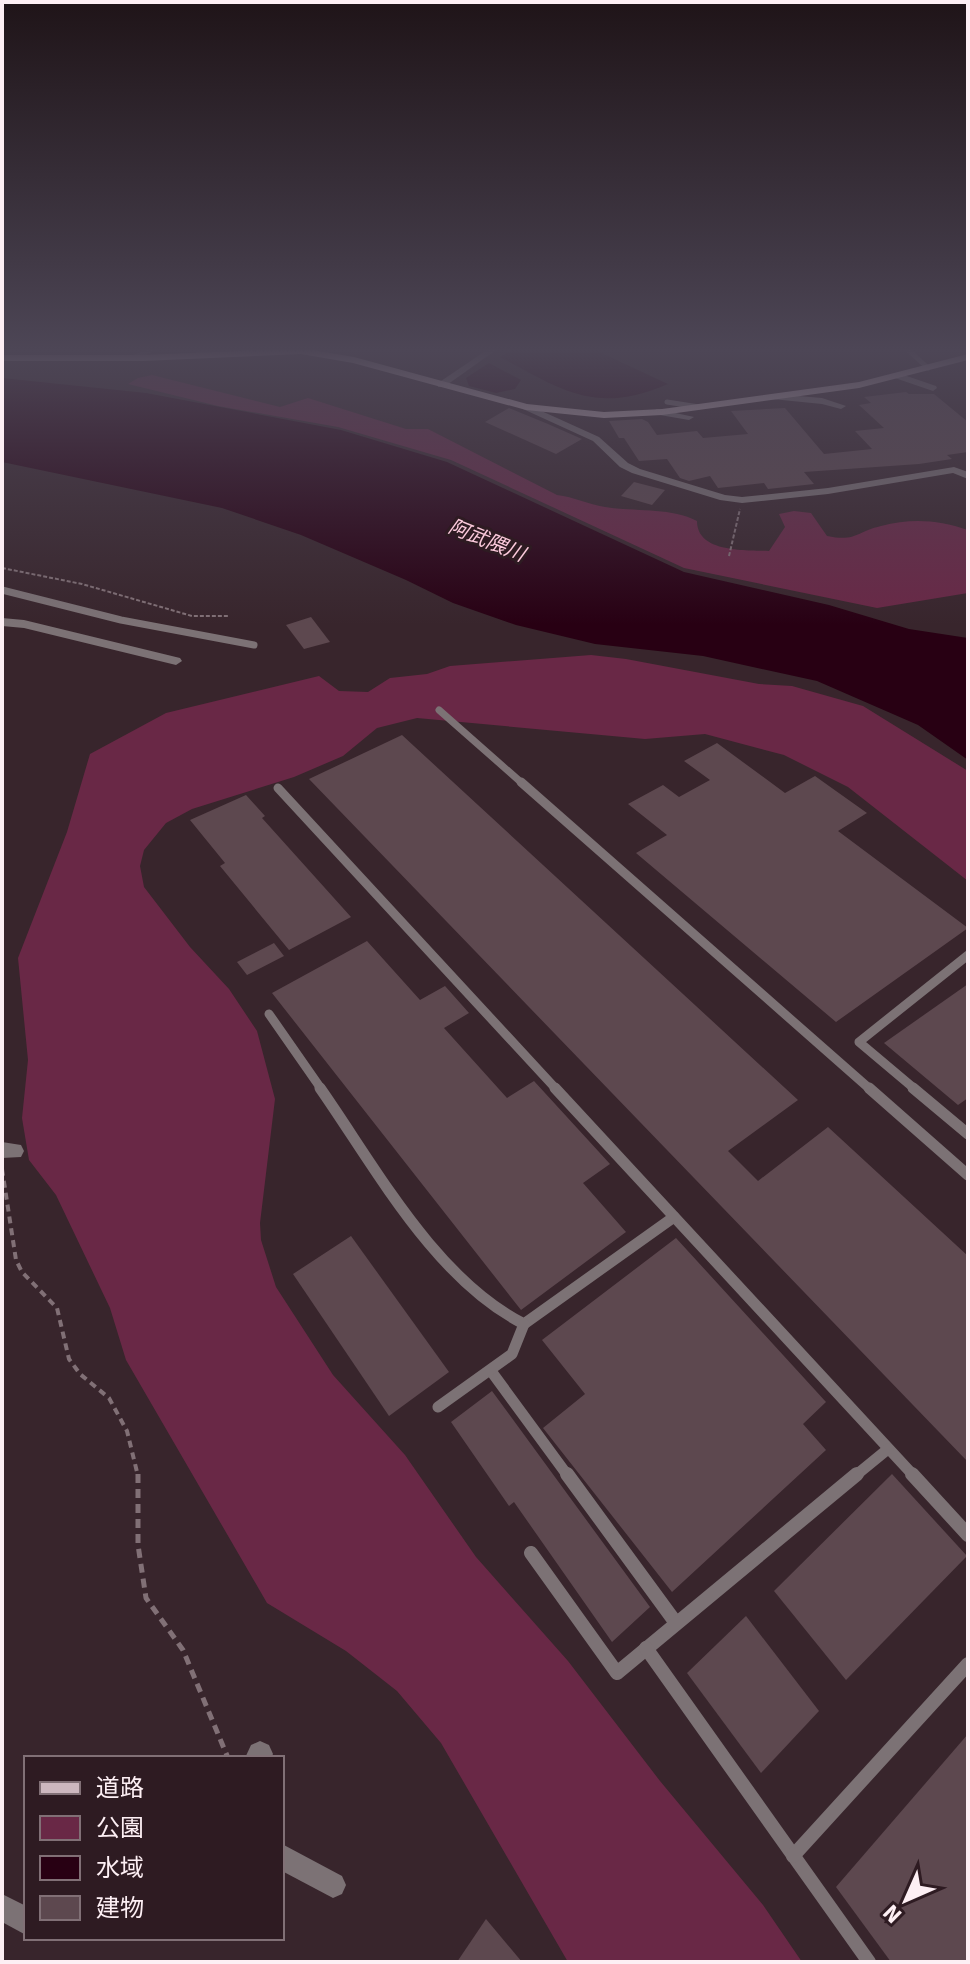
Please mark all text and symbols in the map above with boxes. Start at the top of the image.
water label: 阿武隈川 [445,514,530,568]
legend [24,1756,284,1940]
text: 道路 [96,1773,144,1803]
text: 公園 [96,1813,144,1843]
text: 水域 [96,1853,144,1883]
north arrow [866,1860,946,1940]
text: 建物 [96,1893,144,1923]
text: N [877,1899,907,1929]

